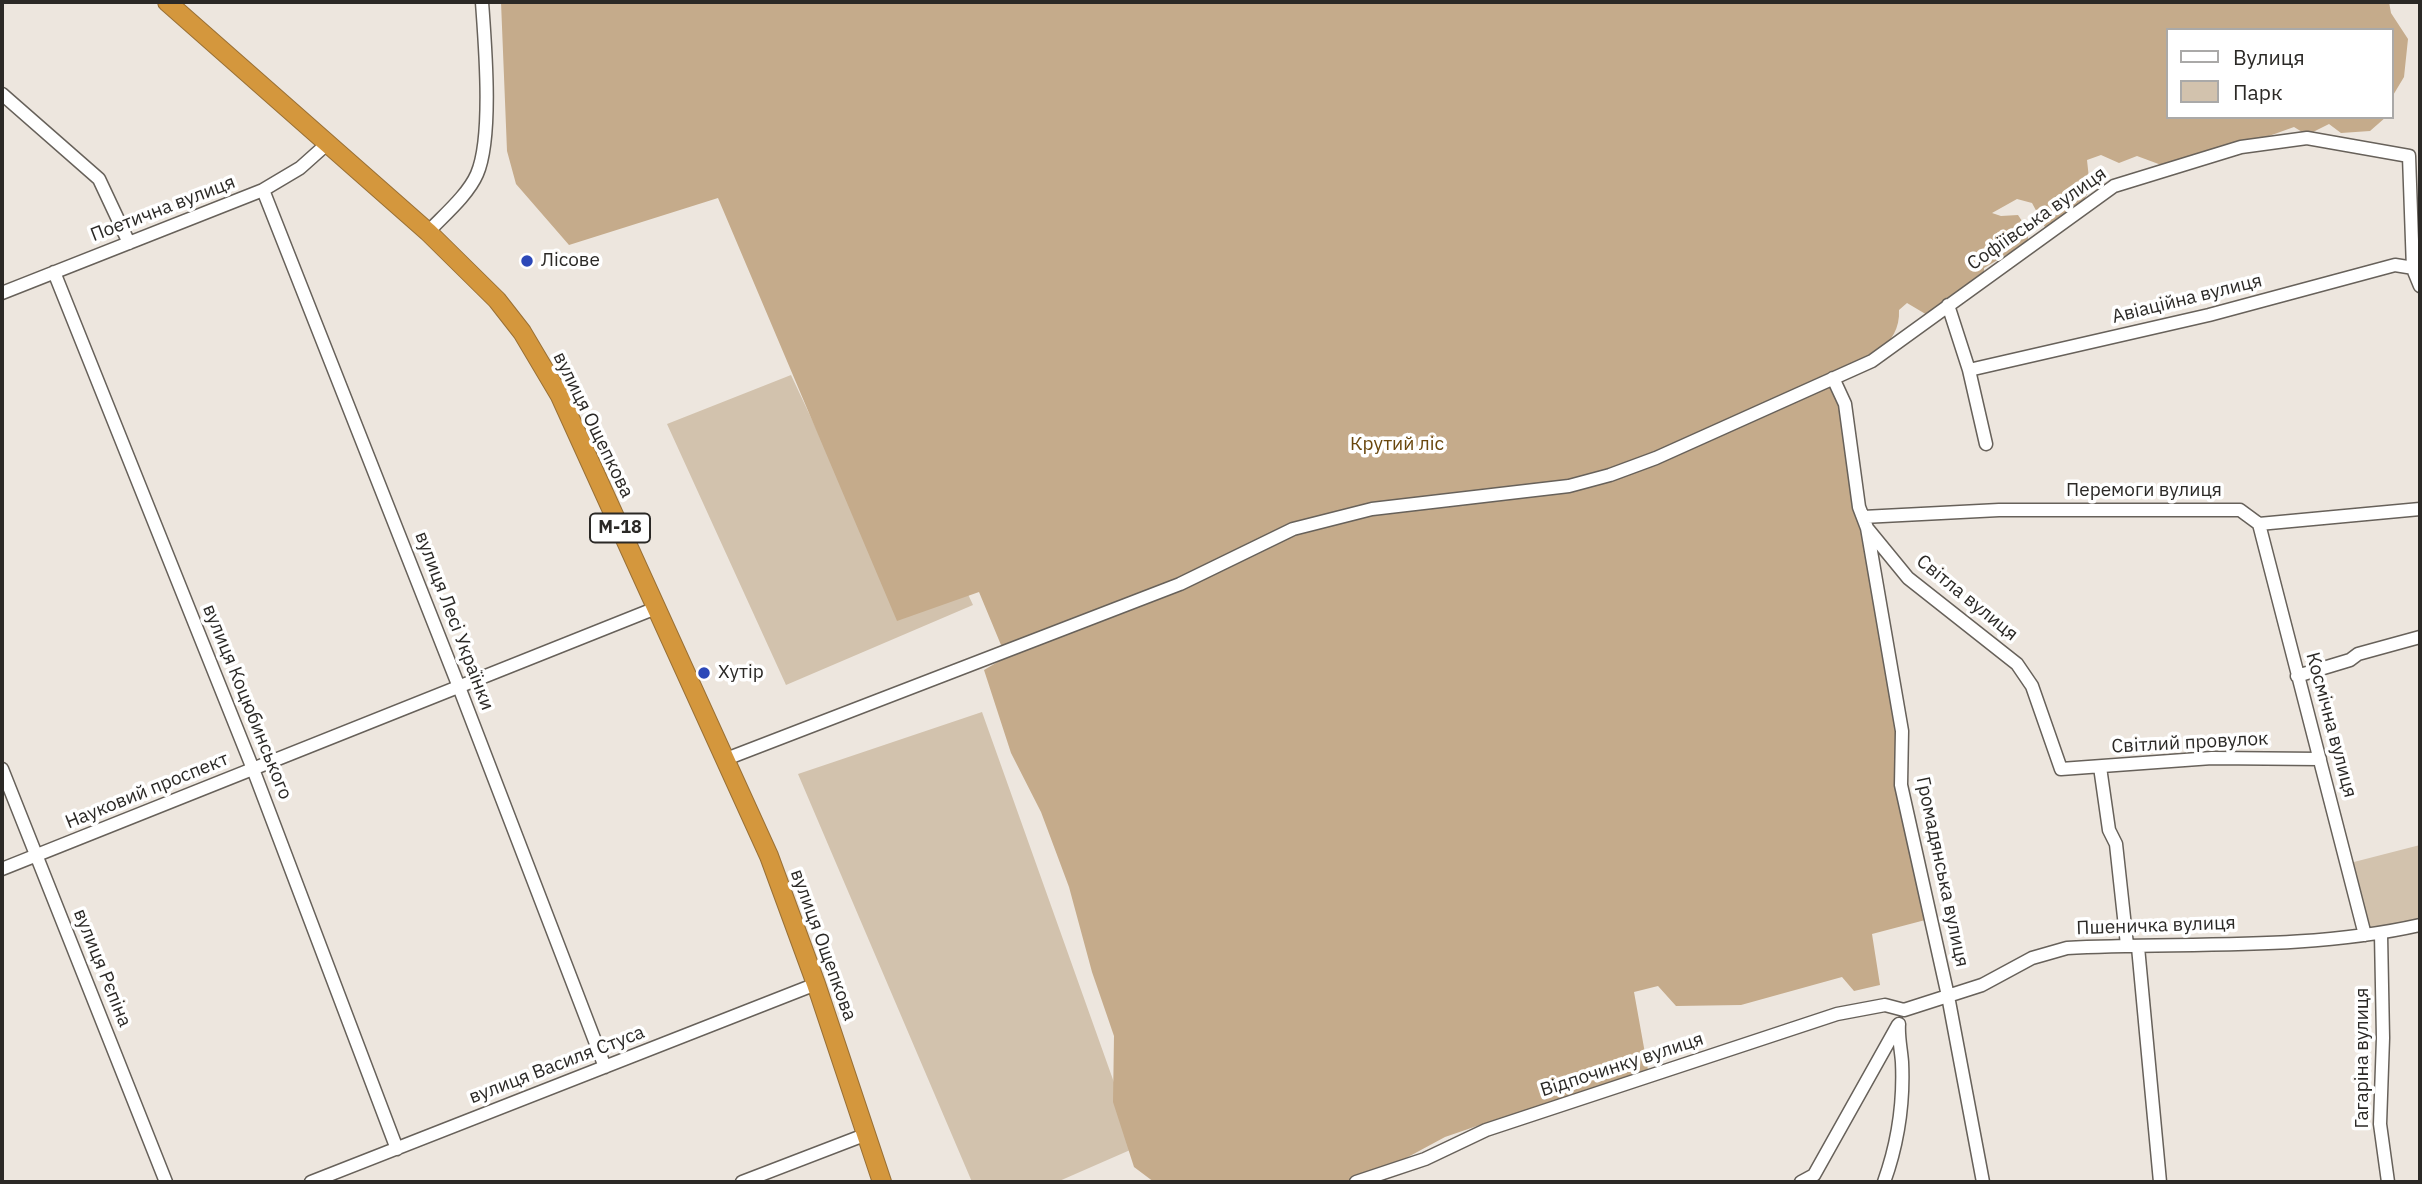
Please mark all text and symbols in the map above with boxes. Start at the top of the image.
legend [2166,28,2394,119]
text: Вулиця [2233,43,2305,71]
text: Парк [2233,78,2283,106]
street label: Софіївська вулиця [1963,162,2111,276]
street label: Поетична вулиця [87,171,239,247]
place label: Лісове [541,250,600,272]
marker: Лісове [519,253,535,269]
street label: Авіаційна вулиця [2110,269,2264,329]
street label: вулиця Ощепкова [548,348,638,502]
park label: Крутий ліс [1350,434,1444,456]
street label: Перемоги вулиця [2066,480,2222,502]
road number: М-18 [590,514,650,542]
street label: вулиця Лесі Українки [409,528,499,714]
street label: Світла вулиця [1912,550,2022,646]
street label: вулиця Коцюбинського [197,601,297,803]
street label: Космічна вулиця [2301,650,2361,800]
place label: Хутір [718,662,764,684]
marker: Хутір [696,665,712,681]
street label: Світлий провулок [2111,728,2269,758]
street label: Науковий проспект [62,748,232,834]
street label: Громадянська вулиця [1911,775,1973,969]
street label: вулиця Ощепкова [785,866,861,1024]
street label: вулиця Рєпіна [68,906,136,1030]
street label: Пшеничка вулиця [2076,912,2236,940]
street label: Гагаріна вулиця [2352,988,2374,1128]
street label: вулиця Василя Стуса [466,1021,648,1109]
street label: Відпочинку вулиця [1538,1028,1706,1102]

